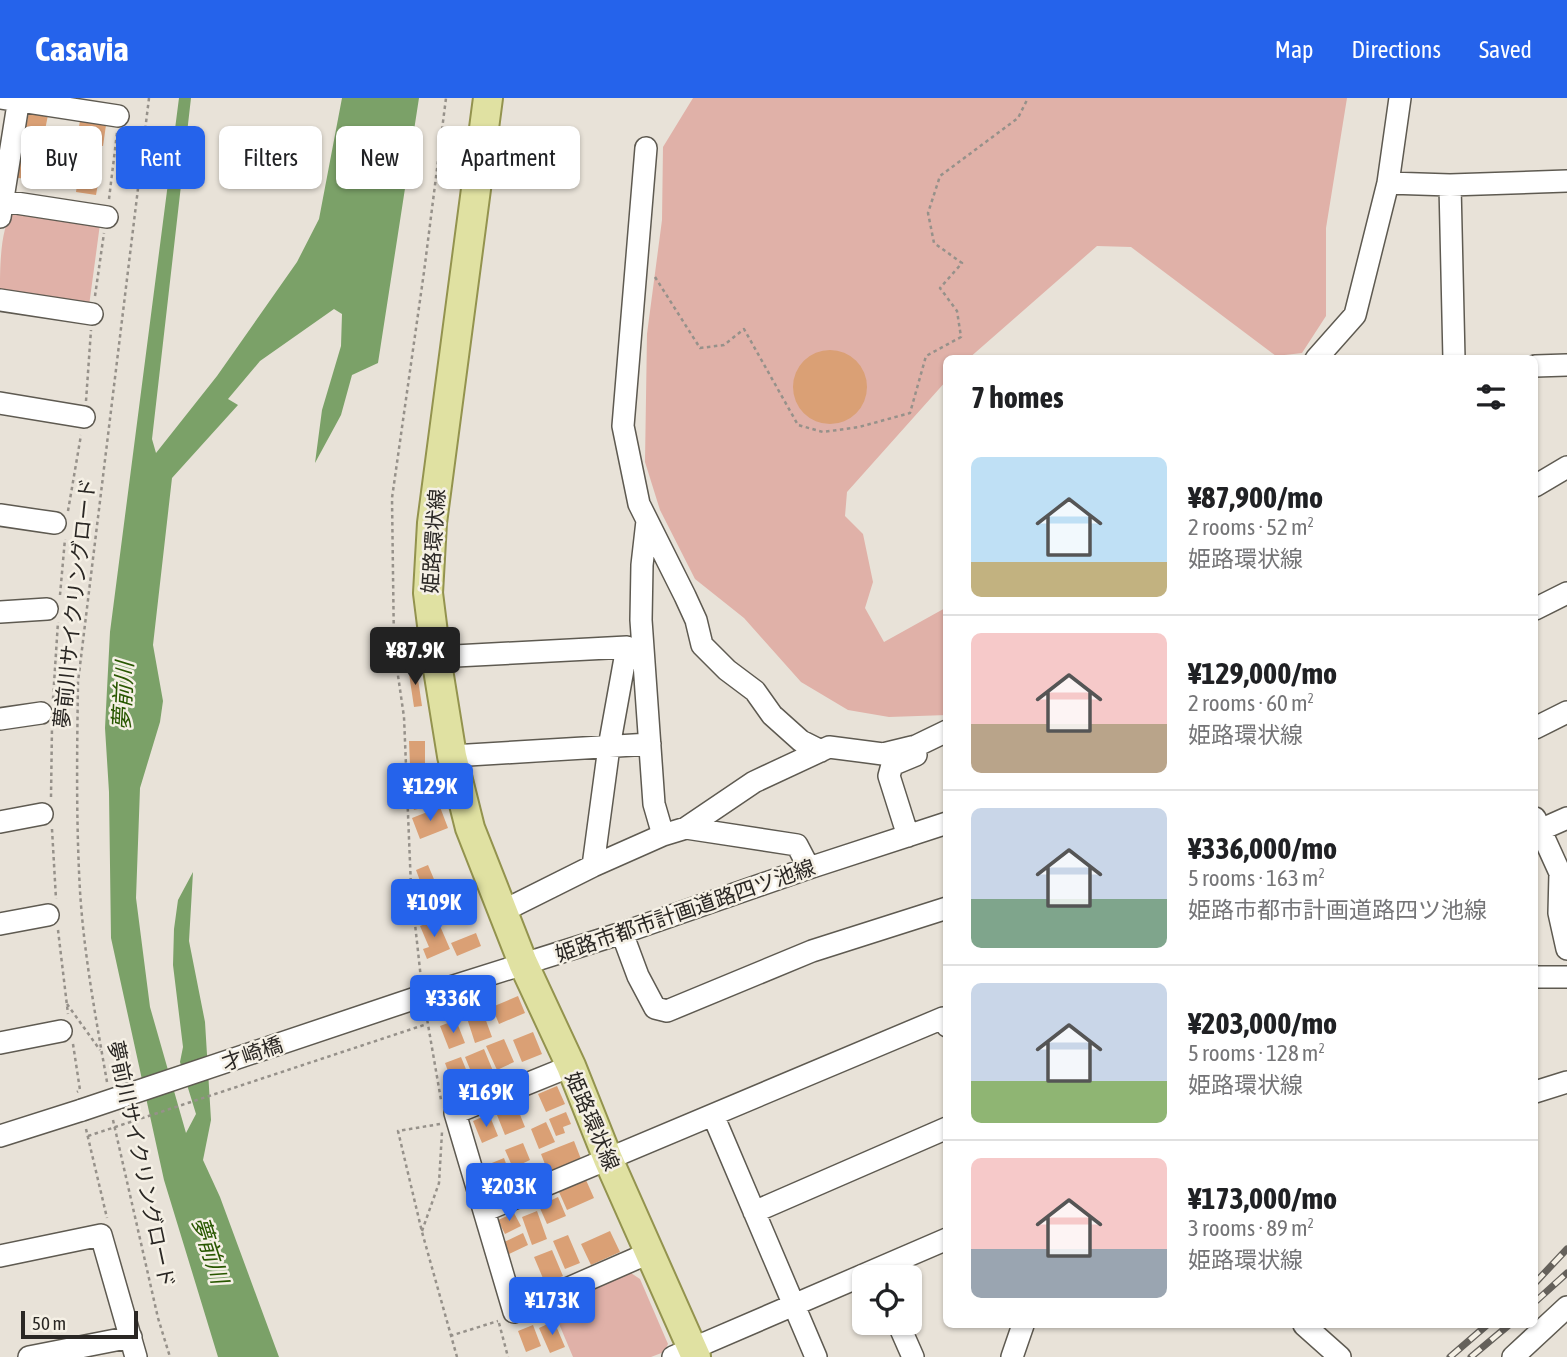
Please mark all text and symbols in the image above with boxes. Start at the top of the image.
text: Casavia [35,30,129,68]
text: Map [1275,36,1313,63]
text: Directions [1351,36,1441,63]
text: Saved [1479,36,1532,63]
chip: Buy [21,126,102,189]
chip: Rent [116,126,205,189]
chip: Filters [219,126,322,189]
chip: New [336,126,423,189]
chip: Apartment [437,126,580,189]
icon: filters [1472,378,1510,416]
text: 7 homes [971,380,1064,414]
street label: 夢前川サイクリングロード [49,477,99,729]
text: ¥87,900/mo [1188,480,1323,514]
icon: home [1027,485,1111,569]
street label: 姫路環状線 [417,488,449,594]
text: 2 rooms · 52 m² [1188,514,1314,540]
text: 姫路環状線 [1188,546,1303,572]
pin: ¥87.9K [358,628,472,687]
text: ¥87.9K [386,637,444,663]
text: ¥129,000/mo [1188,656,1337,690]
water label: 夢前川 [108,658,138,731]
icon: home [1027,661,1111,745]
text: 2 rooms · 60 m² [1188,690,1314,716]
text: 姫路環状線 [1188,722,1303,748]
pin: ¥129K [381,764,479,823]
text: ¥129K [403,773,457,799]
text: ¥336,000/mo [1188,831,1337,865]
icon: home [1027,836,1111,920]
street label: 姫路市都市計画道路四ツ池線 [552,854,818,966]
text: 5 rooms · 163 m² [1188,865,1325,891]
pin: ¥109K [385,880,483,939]
text: ¥109K [407,889,461,915]
text: 姫路市都市計画道路四ツ池線 [1188,897,1487,923]
pin: ¥336K [404,976,502,1035]
text: ¥336K [426,985,480,1011]
text: ¥203,000/mo [1188,1006,1337,1040]
icon: home [1027,1011,1111,1095]
street label: 才崎橋 [218,1031,286,1075]
street label: 夢前川サイクリングロード [104,1038,180,1290]
text: 5 rooms · 128 m² [1188,1040,1325,1066]
street label: 姫路環状線 [561,1068,625,1174]
pin: ¥169K [437,1070,535,1129]
text: 姫路環状線 [1188,1072,1303,1098]
text: ¥169K [459,1079,513,1105]
pin: ¥203K [460,1164,558,1223]
text: ¥203K [482,1173,536,1199]
text: ¥173,000/mo [1188,1181,1337,1215]
icon: home [1027,1186,1111,1270]
water label: 夢前川 [187,1213,234,1290]
text: 3 rooms · 89 m² [1188,1215,1314,1241]
text: 姫路環状線 [1188,1247,1303,1273]
map controls [852,1265,922,1335]
button: locate [852,1265,922,1335]
pin: ¥173K [503,1278,601,1337]
text: ¥173K [525,1287,579,1313]
scale bar [21,1308,138,1340]
text: 50 m [32,1312,66,1334]

